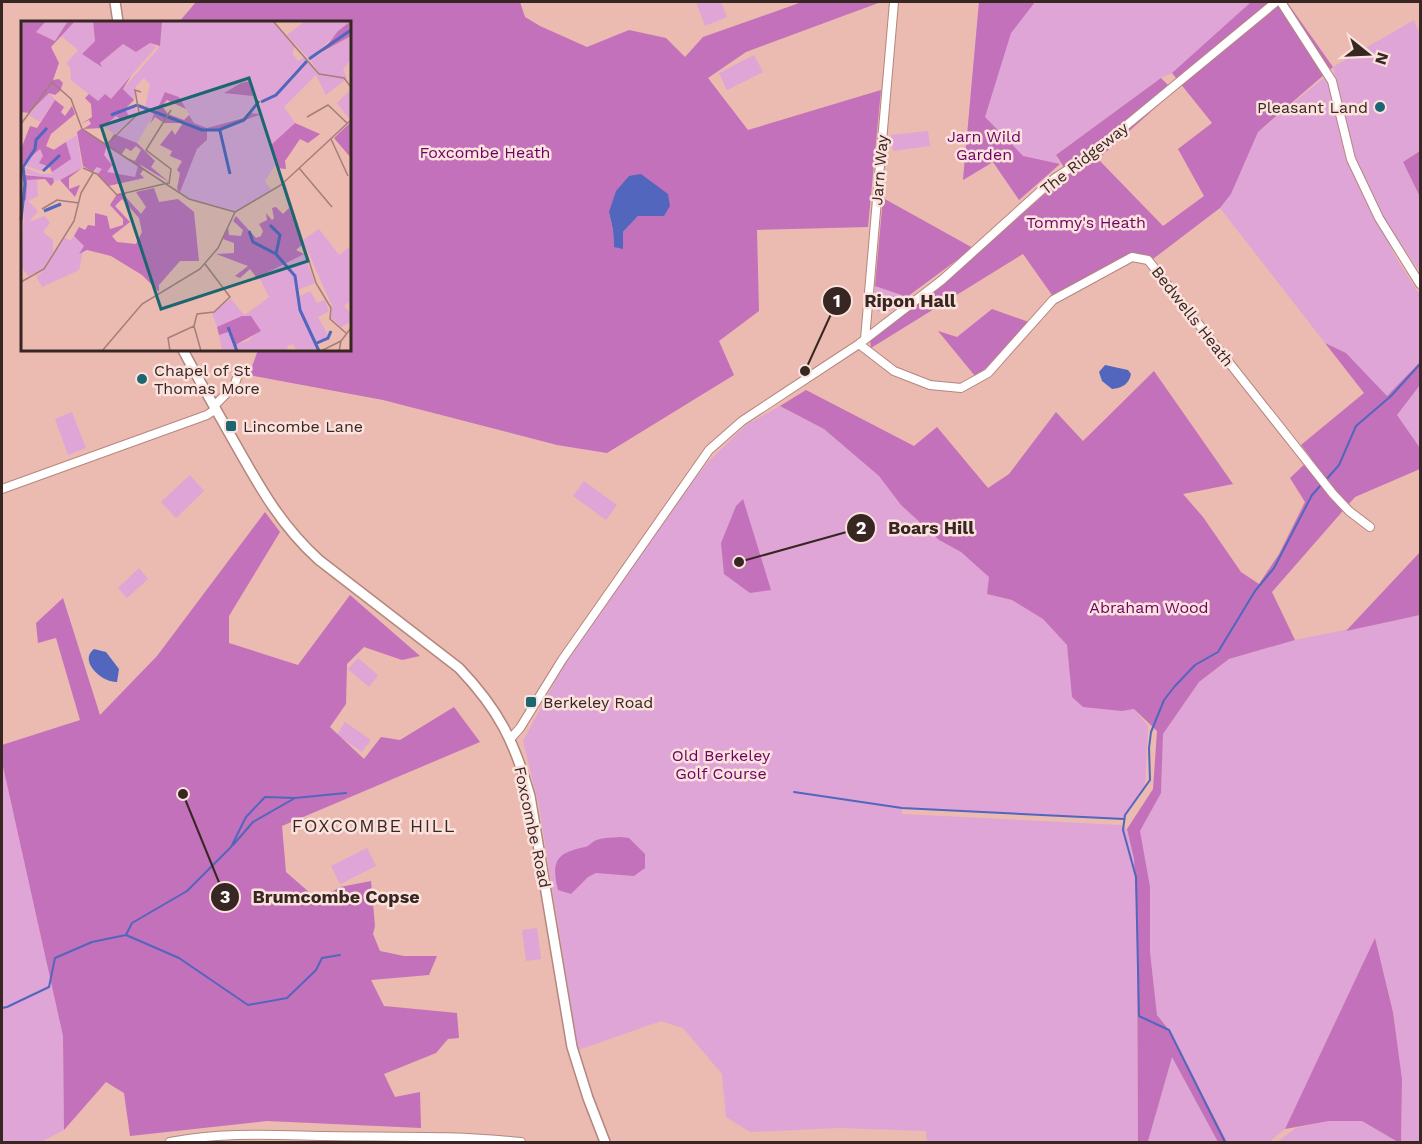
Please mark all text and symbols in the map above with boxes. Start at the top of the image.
inset map [21,21,351,351]
north arrow [1338,24,1398,84]
text: N [1371,50,1393,67]
place label: Pleasant Land [1257,98,1368,117]
marker: Pleasant Land [1373,100,1387,114]
street label: The Ridgeway [1037,118,1133,199]
park label: Jarn Wild Garden [947,127,1021,164]
street label: Jarn Way [867,133,892,206]
park label: Foxcombe Heath [419,143,551,162]
park label: Tommy's Heath [1026,213,1146,232]
street label: Bedwells Heath [1148,262,1238,370]
callout: Ripon Hall [822,283,968,319]
text: 1 [833,290,841,311]
text: Ripon Hall [864,290,956,311]
place label: Chapel of St Thomas More [154,361,260,398]
marker: Chapel of St Thomas More [135,372,149,386]
place label: Lincombe Lane [243,417,363,436]
marker: Lincombe Lane [224,419,238,433]
callout: Boars Hill [846,510,986,546]
text: 2 [856,517,866,538]
text: Boars Hill [888,517,974,538]
park label: Abraham Wood [1089,598,1209,617]
place label: Berkeley Road [543,693,653,712]
marker: Berkeley Road [524,695,538,709]
park label: Old Berkeley Golf Course [672,746,771,783]
street label: Foxcombe Road [510,765,555,890]
district label: FOXCOMBE HILL [292,815,456,836]
callout: Brumcombe Copse [210,879,432,915]
text: 3 [220,886,230,907]
text: Brumcombe Copse [252,886,420,907]

